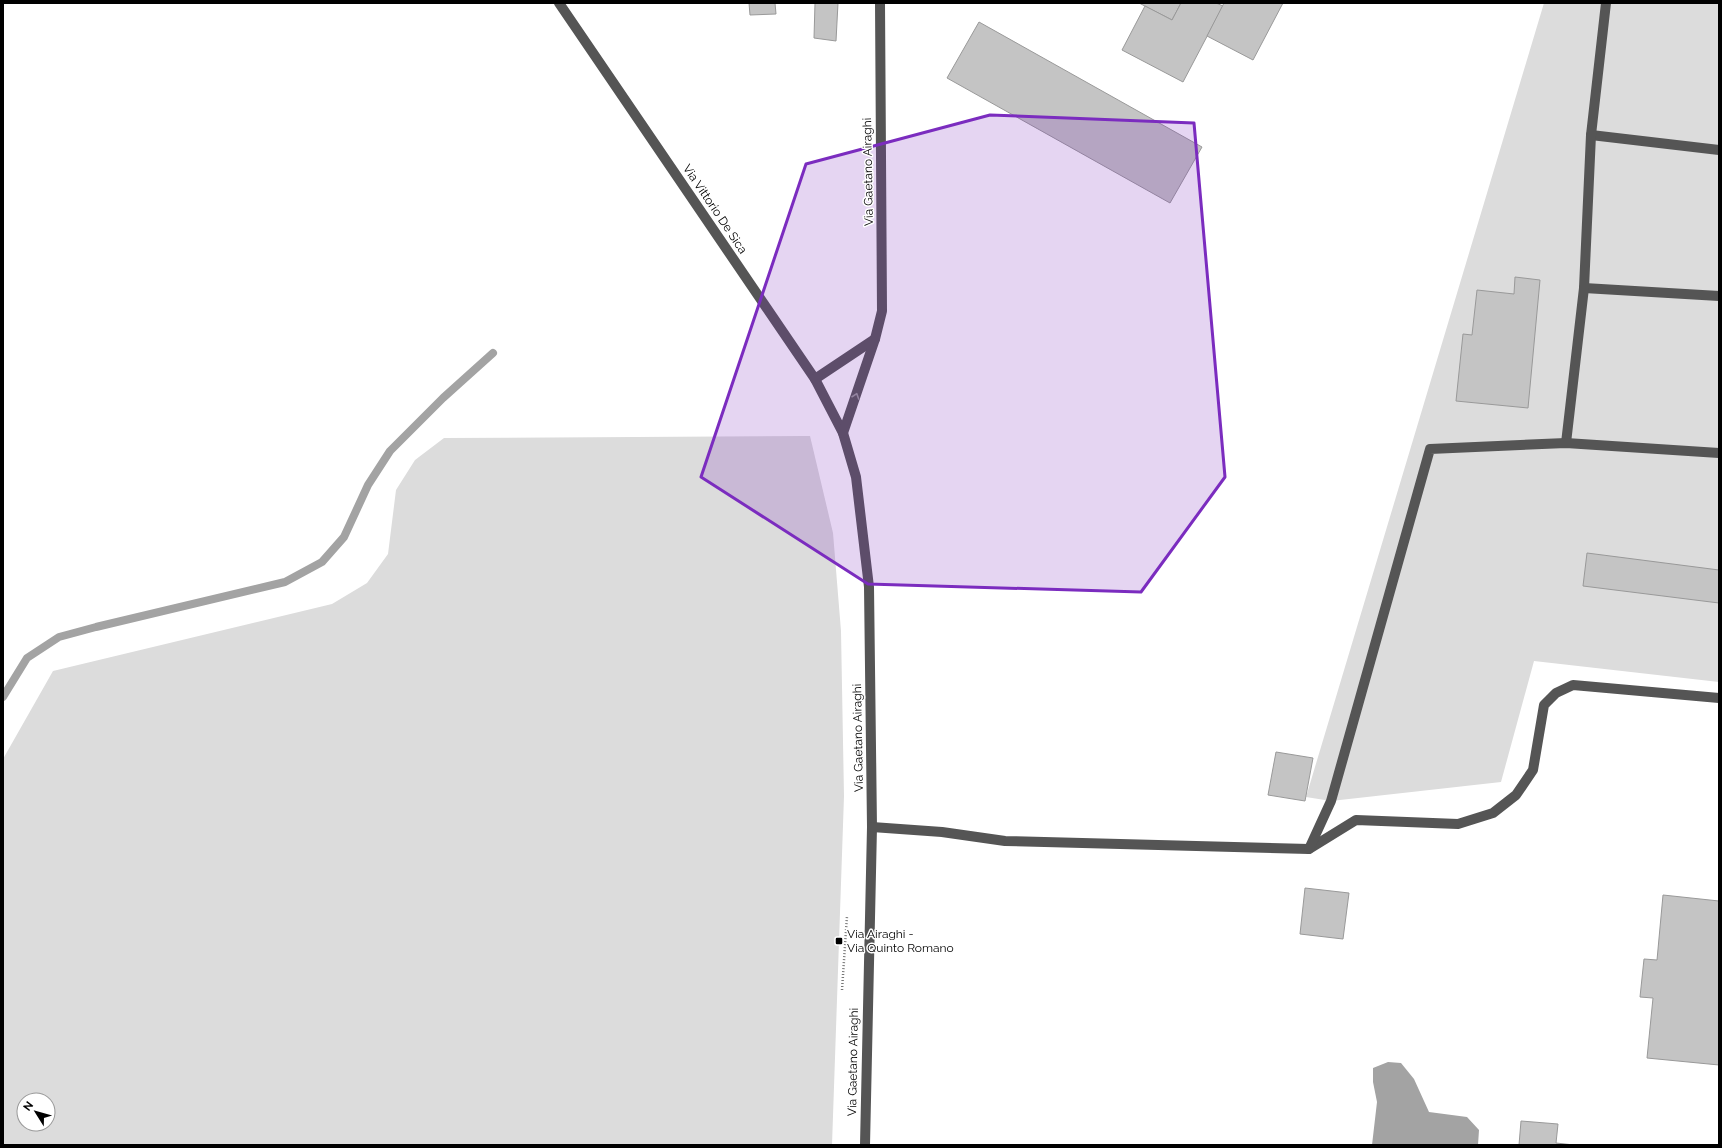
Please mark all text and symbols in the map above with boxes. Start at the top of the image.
street label: Via Gaetano Airaghi [860,118,876,226]
street label: Via Vittorio De Sica [680,162,750,256]
one-way arrow [851,392,859,399]
street label: Via Gaetano Airaghi [850,684,866,792]
place label: Via Airaghi - Via Quinto Romano [847,927,954,955]
marker: Via Airaghi - Via Quinto Romano [834,936,844,946]
street label: Via Gaetano Airaghi [845,1008,861,1116]
north arrow [16,1092,56,1132]
text: N [21,1099,36,1114]

